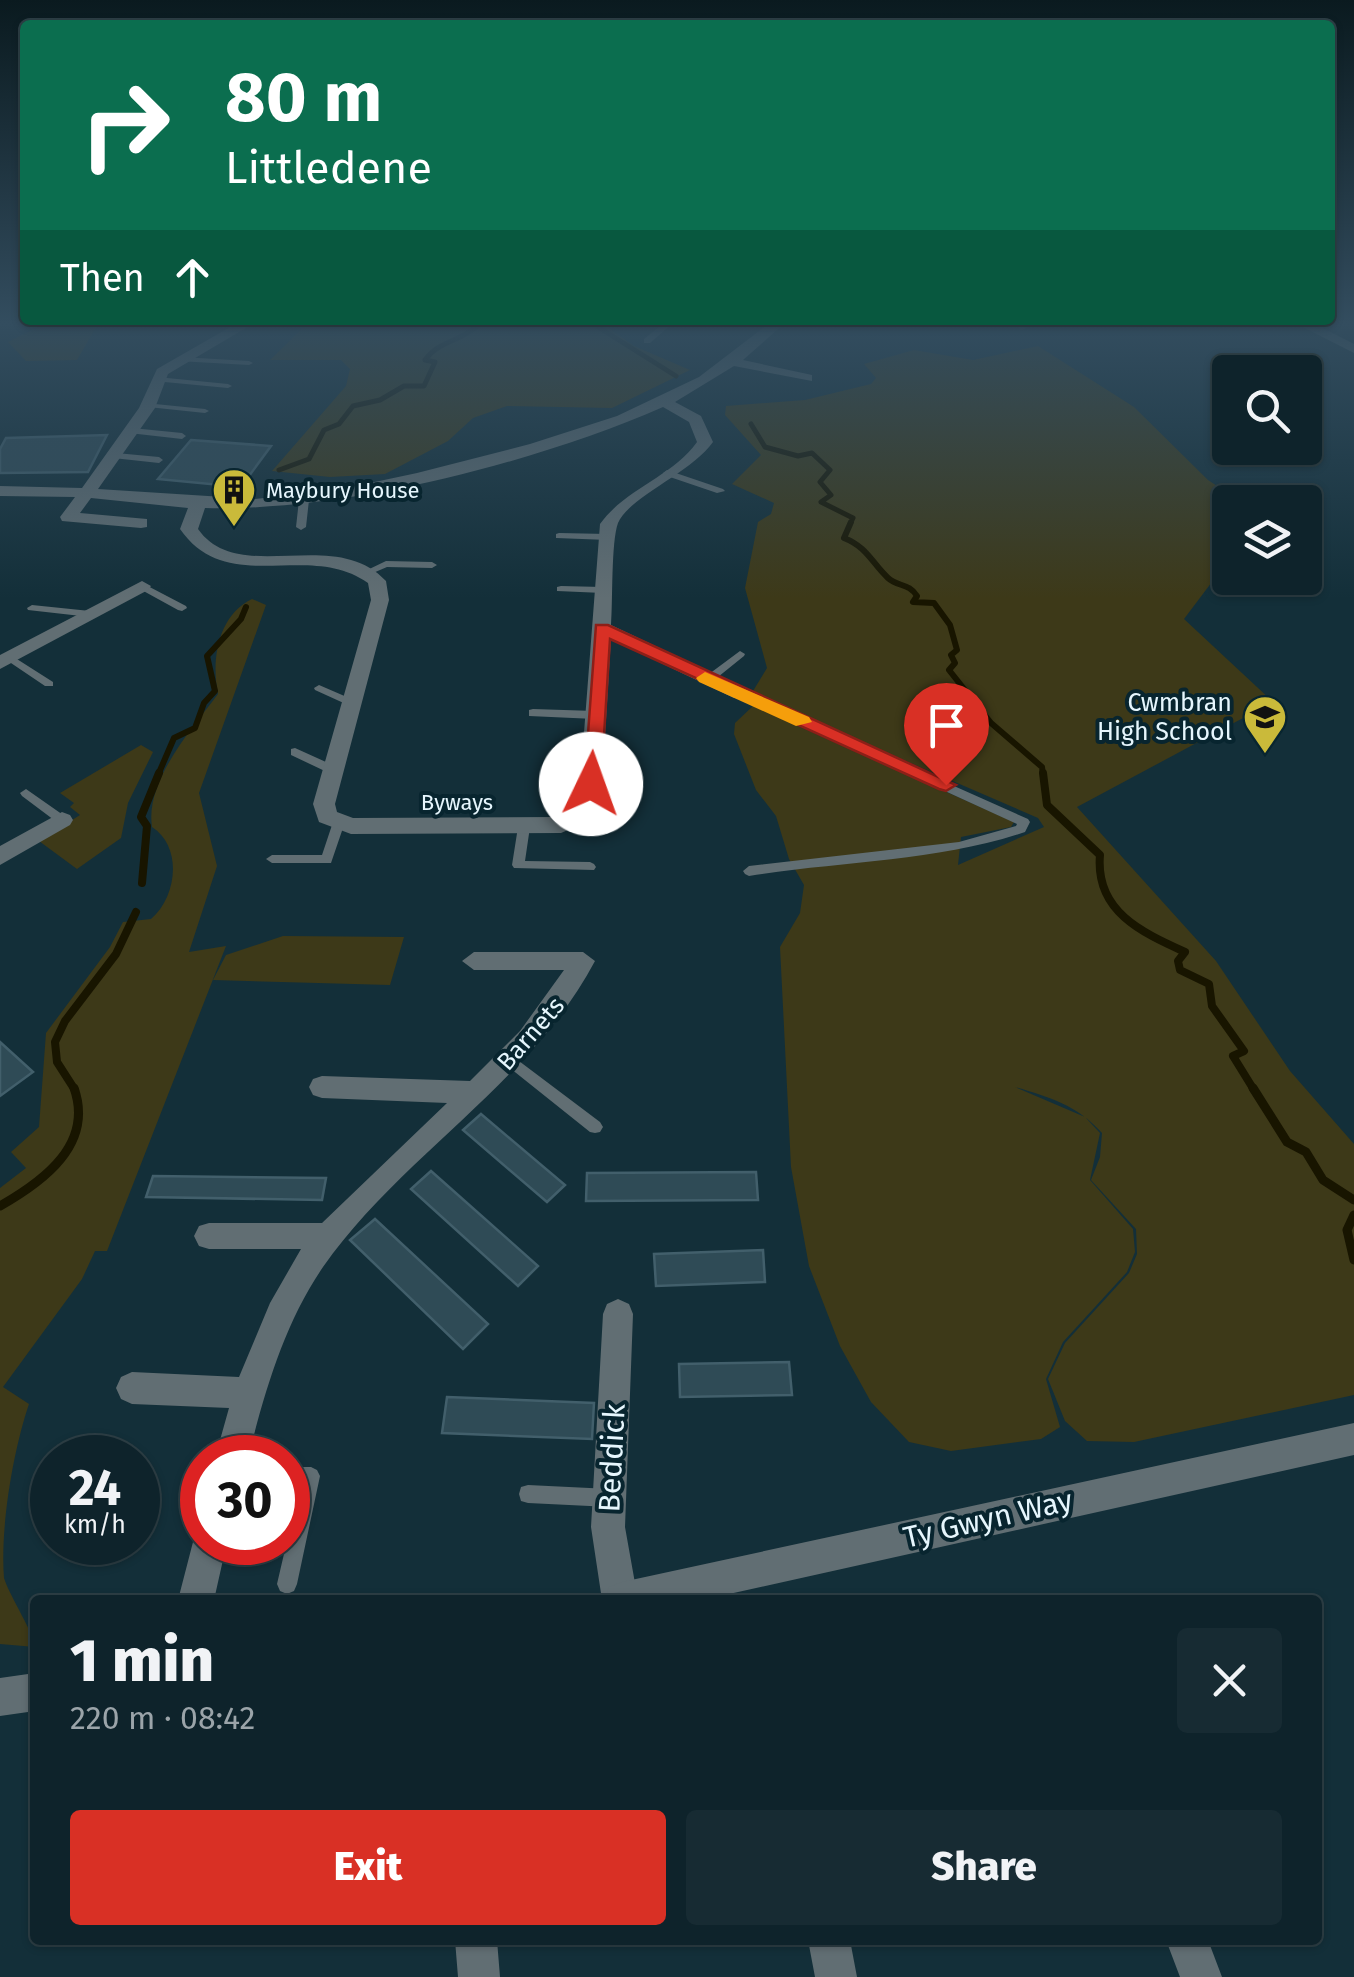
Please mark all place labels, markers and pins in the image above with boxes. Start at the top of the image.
building icon: Maybury House [211,467,257,528]
place label: Maybury House [266,477,419,504]
pin [904,683,989,786]
place label: Cwmbran High School [1097,688,1232,747]
school or university icon: Cwmbran High School [1242,694,1288,755]

